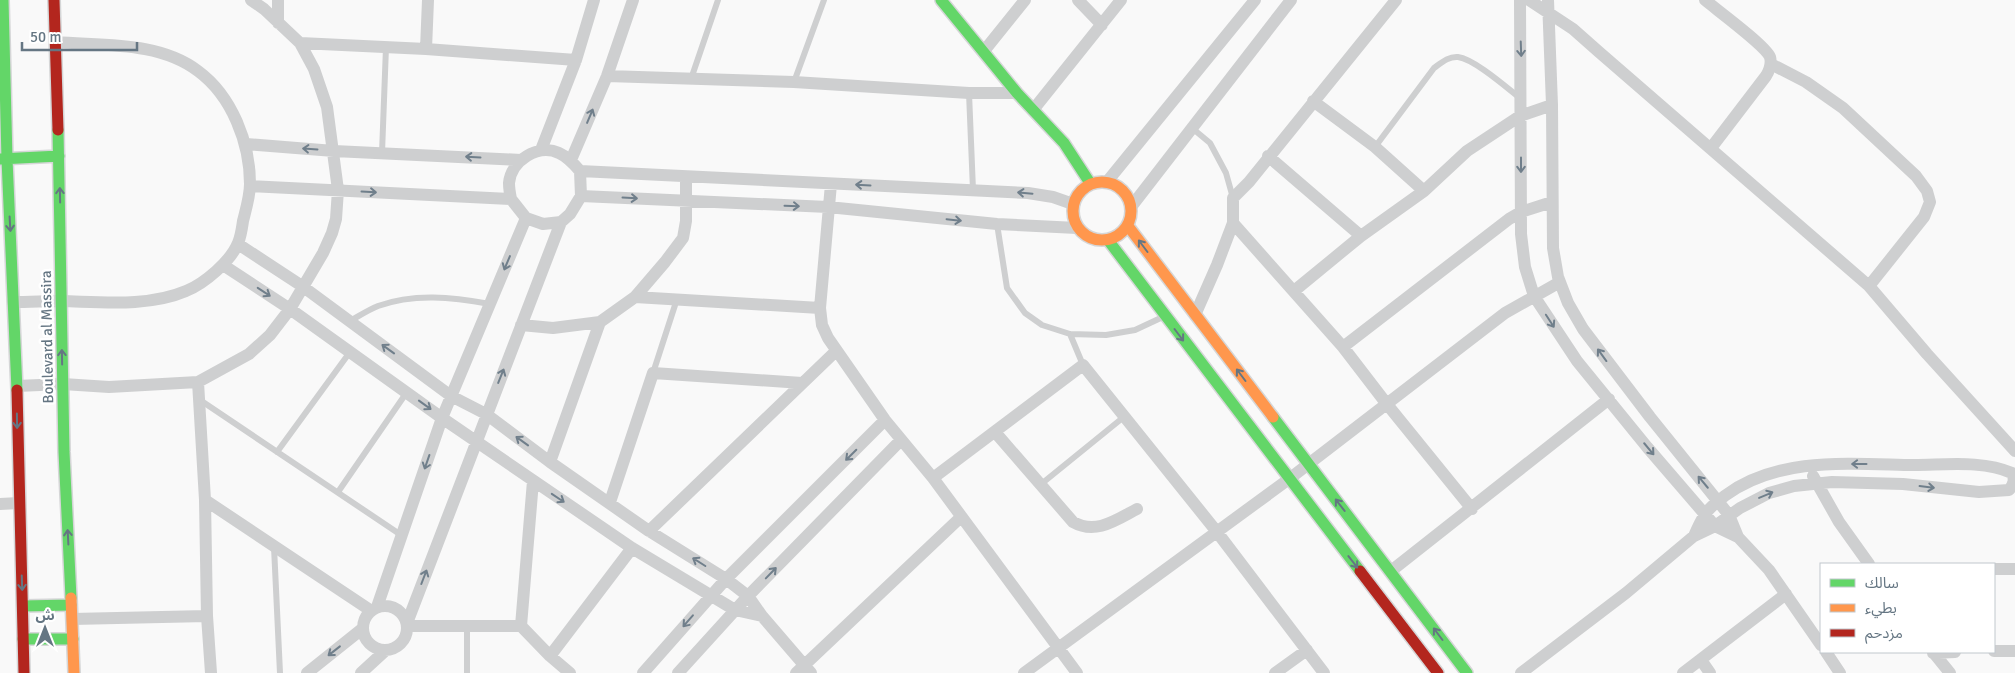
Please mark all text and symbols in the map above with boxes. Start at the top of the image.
scale bar [22,20,138,52]
text: 50 m [30,28,61,46]
one-way arrow [1516,40,1525,56]
one-way arrow [586,108,595,124]
one-way arrow [303,144,319,153]
one-way arrow [465,153,481,162]
one-way arrow [1516,156,1526,173]
one-way arrow [855,181,871,190]
one-way arrow [56,187,65,203]
one-way arrow [360,187,376,196]
one-way arrow [1018,188,1034,198]
one-way arrow [622,194,638,203]
one-way arrow [784,201,800,210]
one-way arrow [5,215,14,231]
one-way arrow [946,215,962,225]
one-way arrow [1138,239,1148,253]
one-way arrow [502,255,512,270]
street label: Boulevard al Massira [37,270,57,404]
one-way arrow [256,287,270,297]
one-way arrow [1545,314,1555,328]
one-way arrow [1174,328,1185,341]
one-way arrow [381,344,395,354]
one-way arrow [1597,348,1607,362]
one-way arrow [57,349,67,366]
one-way arrow [497,369,506,384]
one-way arrow [1236,369,1247,382]
one-way arrow [418,400,431,411]
one-way arrow [13,413,22,429]
one-way arrow [515,436,529,446]
one-way arrow [1644,443,1655,456]
one-way arrow [844,449,857,461]
one-way arrow [422,454,431,469]
one-way arrow [1851,459,1868,469]
one-way arrow [1697,476,1708,489]
one-way arrow [1919,482,1935,492]
one-way arrow [1758,490,1773,499]
one-way arrow [551,493,565,503]
one-way arrow [1335,498,1346,511]
one-way arrow [63,529,73,546]
one-way arrow [1347,555,1358,568]
one-way arrow [692,557,706,568]
legend [1820,563,1995,653]
one-way arrow [765,567,777,579]
one-way arrow [420,570,429,585]
text: سالك [1865,574,1899,592]
one-way arrow [17,575,27,591]
text: بطيء [1865,599,1897,619]
north arrow [20,603,70,653]
text: ش [35,607,55,624]
one-way arrow [683,614,694,627]
text: مزدحم [1865,624,1903,644]
one-way arrow [1433,627,1443,641]
one-way arrow [328,645,341,656]

